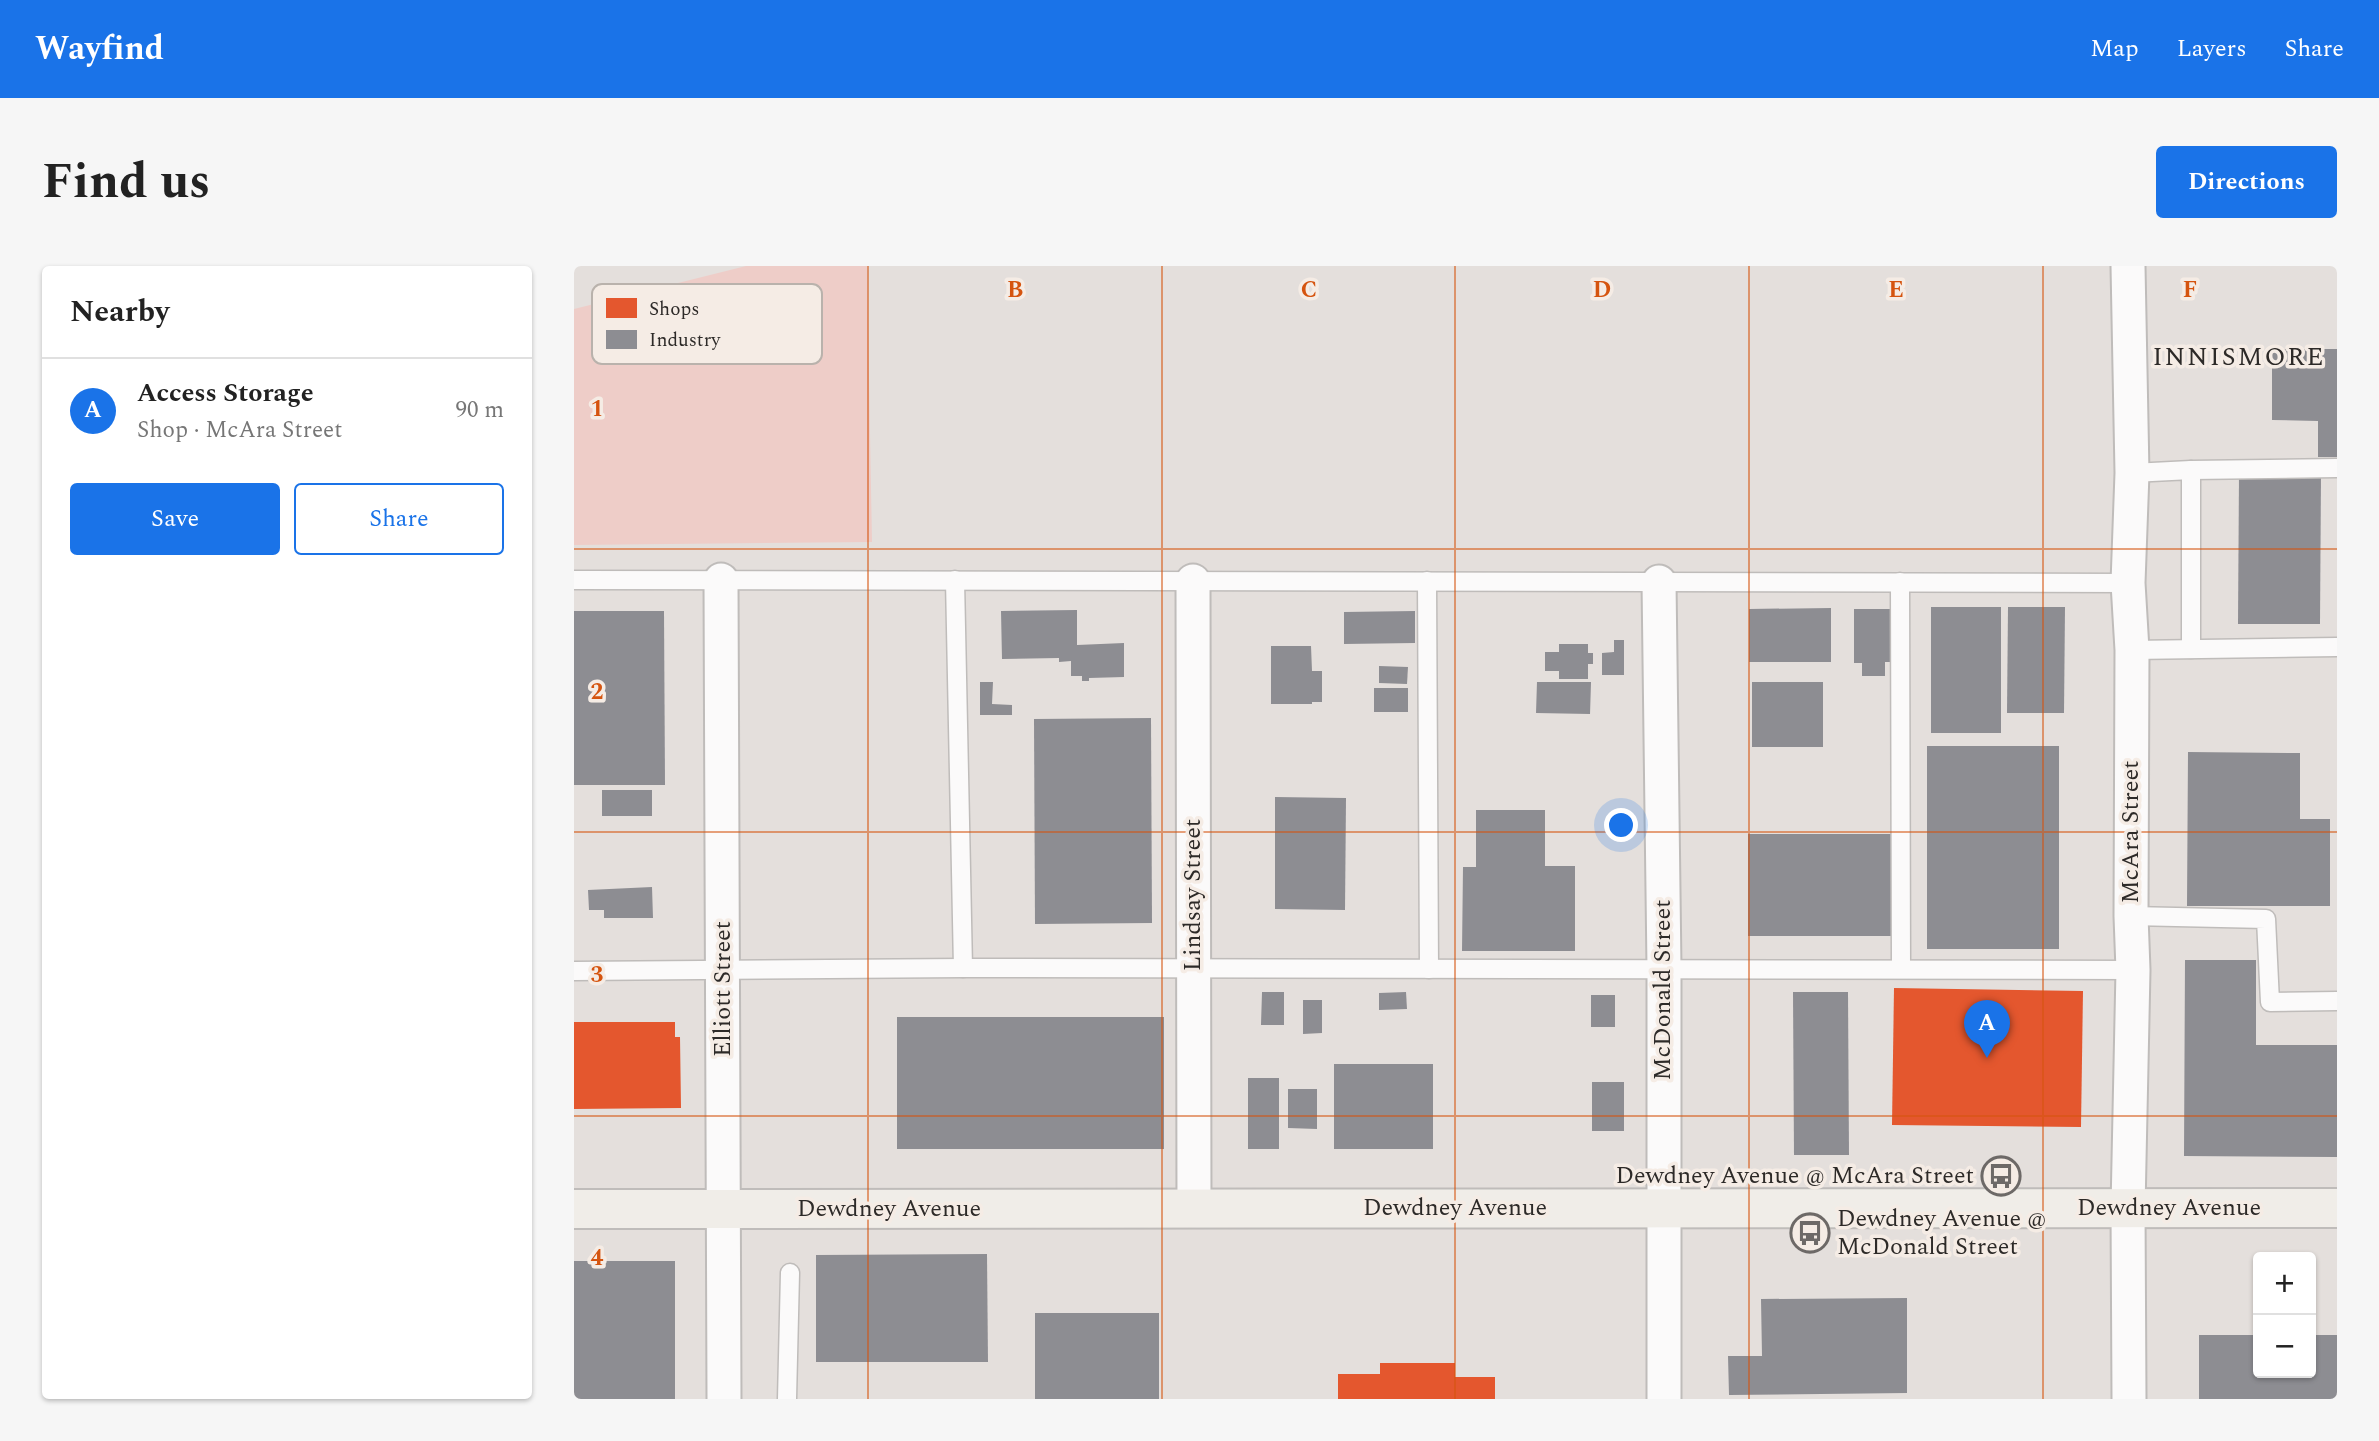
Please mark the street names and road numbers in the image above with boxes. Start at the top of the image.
street label: McAra Street [2113,761,2149,904]
street label: Lindsay Street [1175,819,1211,971]
street label: McDonald Street [1645,900,1681,1080]
street label: Elliott Street [705,921,741,1057]
street label: Dewdney Avenue [1363,1190,1547,1226]
street label: Dewdney Avenue [2077,1190,2261,1226]
street label: Dewdney Avenue [797,1191,981,1227]

